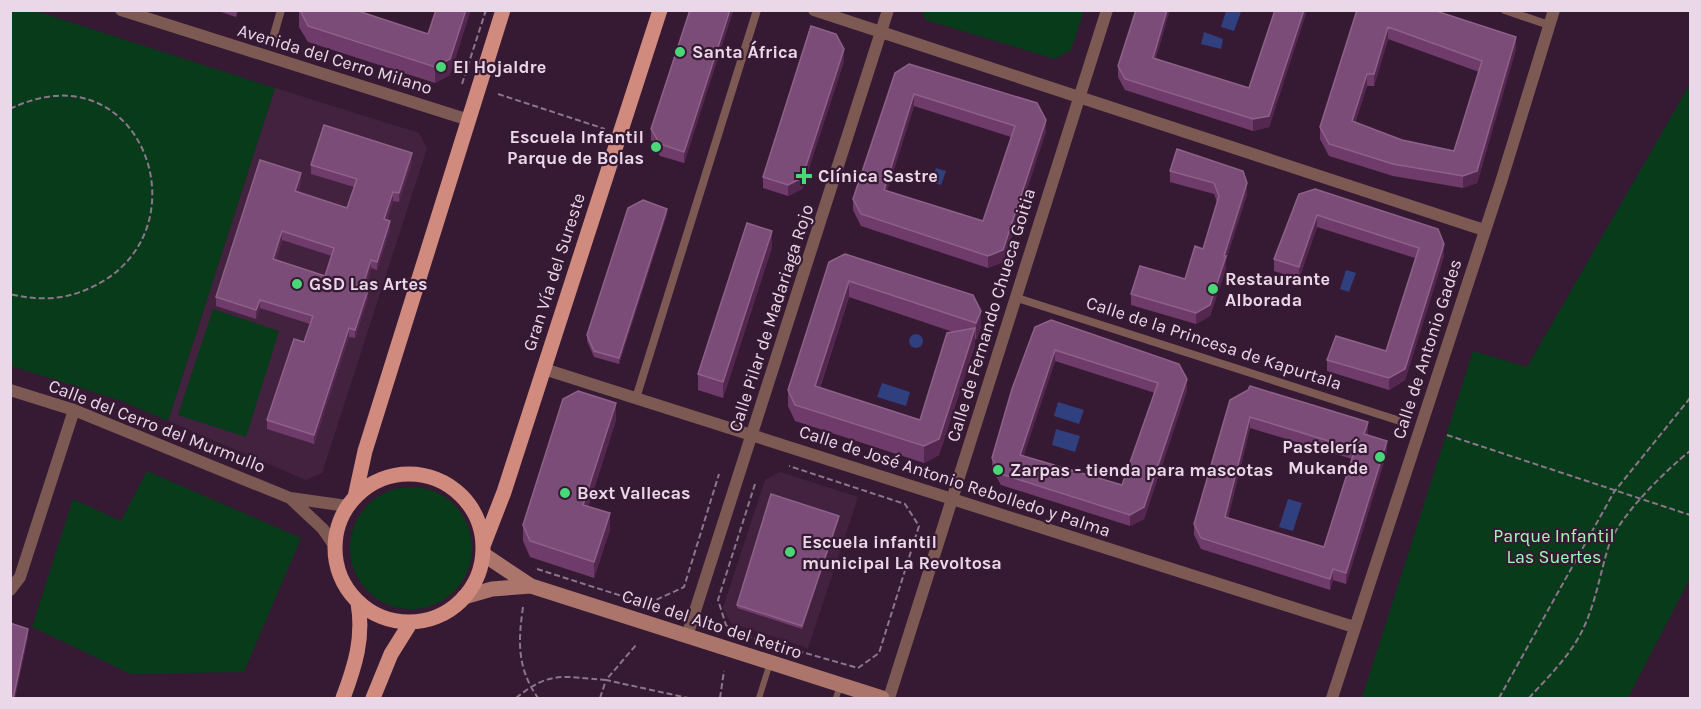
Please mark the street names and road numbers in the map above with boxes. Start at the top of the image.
street label: Avenida del Cerro Milano [235,19,435,99]
street label: Calle de Fernando Chueca Goitia [942,185,1040,445]
street label: Gran Vía del Sureste [518,190,590,354]
street label: Calle Pilar de Madariaga Rojo [724,201,818,435]
street label: Calle de Antonio Gades [1388,256,1466,442]
street label: Calle de la Princesa de Kapurtala [1083,291,1345,395]
street label: Calle del Cerro del Murmullo [45,374,269,478]
street label: Calle de José Antonio Rebolledo y Palma [797,420,1113,542]
street label: Calle del Alto del Retiro [619,584,805,664]

